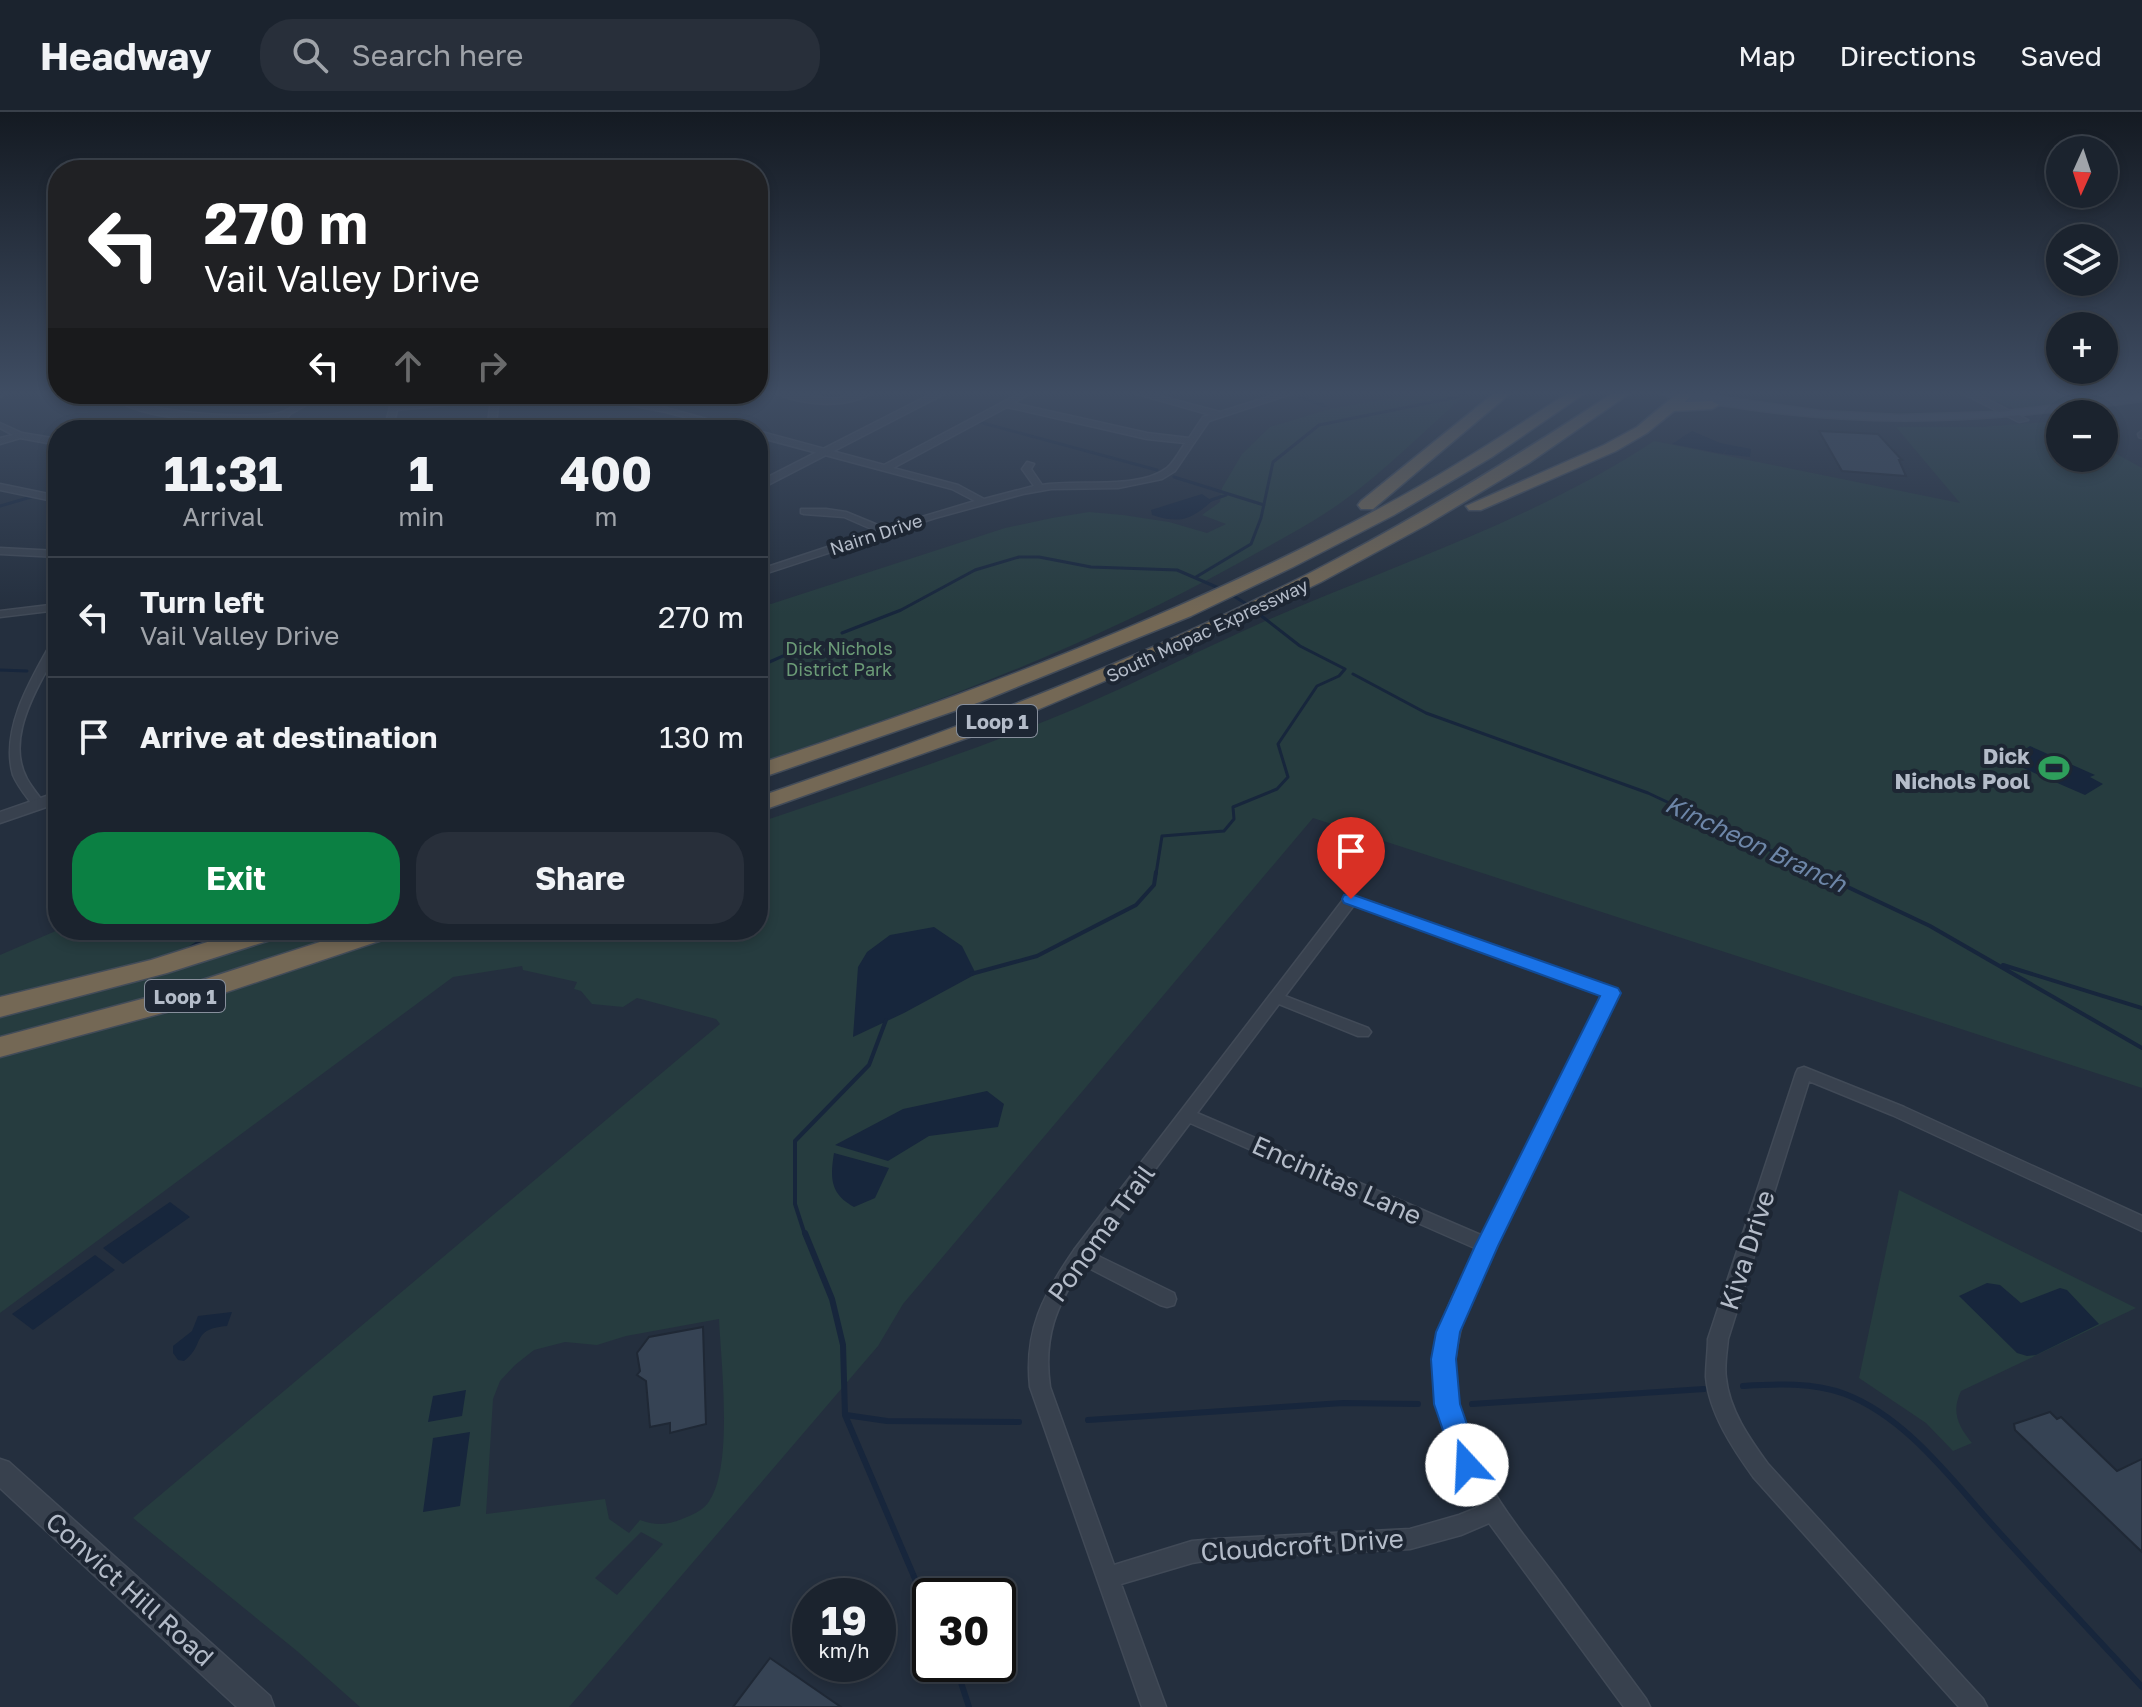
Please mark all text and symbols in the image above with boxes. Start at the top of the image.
search box [260,19,820,91]
text: Headway [40,33,212,78]
icon: search [288,33,332,77]
text: Search here [352,37,523,73]
text: Map [1738,39,1795,72]
text: Directions [1839,39,1976,72]
text: Saved [2020,39,2102,72]
north arrow [2046,136,2118,208]
map controls [2046,136,2118,472]
text: 270 m [204,189,368,256]
icon: left [72,192,176,296]
button: layers [2046,224,2118,296]
text: Vail Valley Drive [204,257,480,300]
button: + [2046,312,2118,384]
icon: left [302,344,346,388]
icon: ahead [386,344,430,388]
icon: right [470,344,514,388]
button: − [2046,400,2118,472]
text: 11:31 [164,444,283,502]
text: 1 [409,444,434,502]
text: 400 [560,444,652,502]
text: Arrival [182,501,264,532]
text: min [398,501,444,532]
text: m [595,501,618,532]
street label: Nairn Drive [827,509,925,559]
street label: South Mopac Expressway [1103,573,1311,687]
text: Turn left [140,584,265,620]
icon: left [72,595,116,639]
text: 270 m [658,599,744,635]
text: Vail Valley Drive [140,620,339,651]
park label: Dick Nichols District Park [785,637,893,680]
road number: Loop 1 [957,705,1037,737]
icon: arrive [72,715,116,759]
text: Arrive at destination [140,719,437,755]
text: 130 m [659,719,744,755]
place label: Dick Nichols Pool [1895,742,2030,794]
sports icon: Dick Nichols Pool [2037,751,2071,785]
water label: Kincheon Branch [1661,788,1852,898]
pin [1317,817,1385,899]
icon: arrive [1329,829,1373,873]
button: Exit [72,832,400,924]
button: Share [416,832,744,924]
road number: Loop 1 [145,980,225,1012]
street label: Encinitas Lane [1247,1129,1427,1231]
street label: Ponoma Trail [1041,1158,1161,1308]
street label: Kiva Drive [1713,1186,1781,1314]
position arrow [1425,1423,1509,1507]
street label: Convict Hill Road [40,1506,220,1672]
street label: Cloudcroft Drive [1199,1522,1405,1568]
speed limit sign: 30 [912,1578,1016,1682]
text: 19 [821,1596,867,1644]
text: km/h [819,1638,869,1662]

